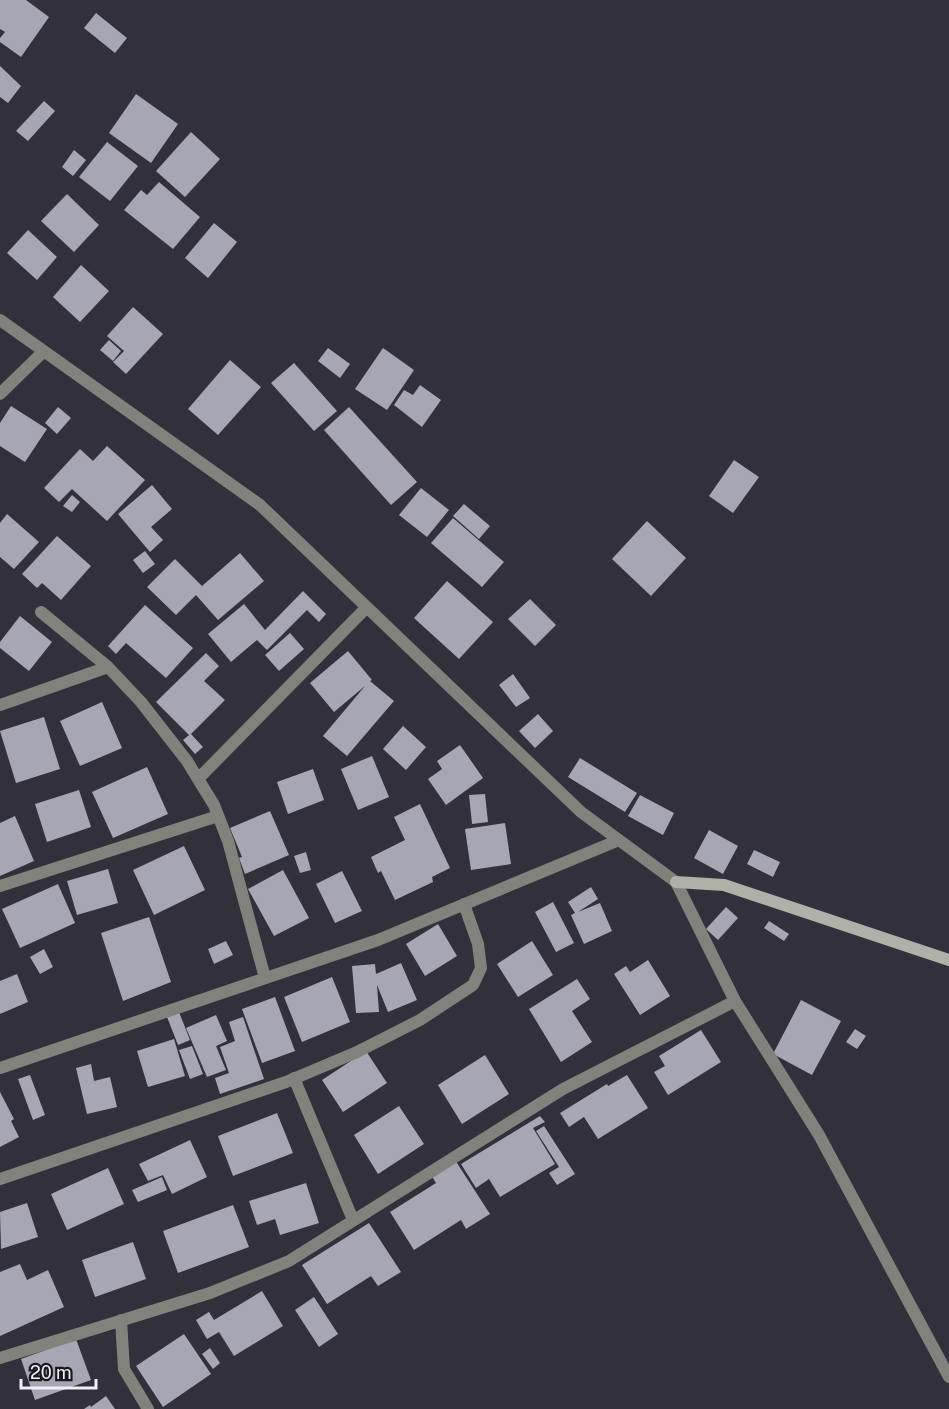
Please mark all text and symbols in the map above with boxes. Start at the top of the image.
scale bar [21,1352,96,1390]
text: 20 m [30,1362,72,1383]

